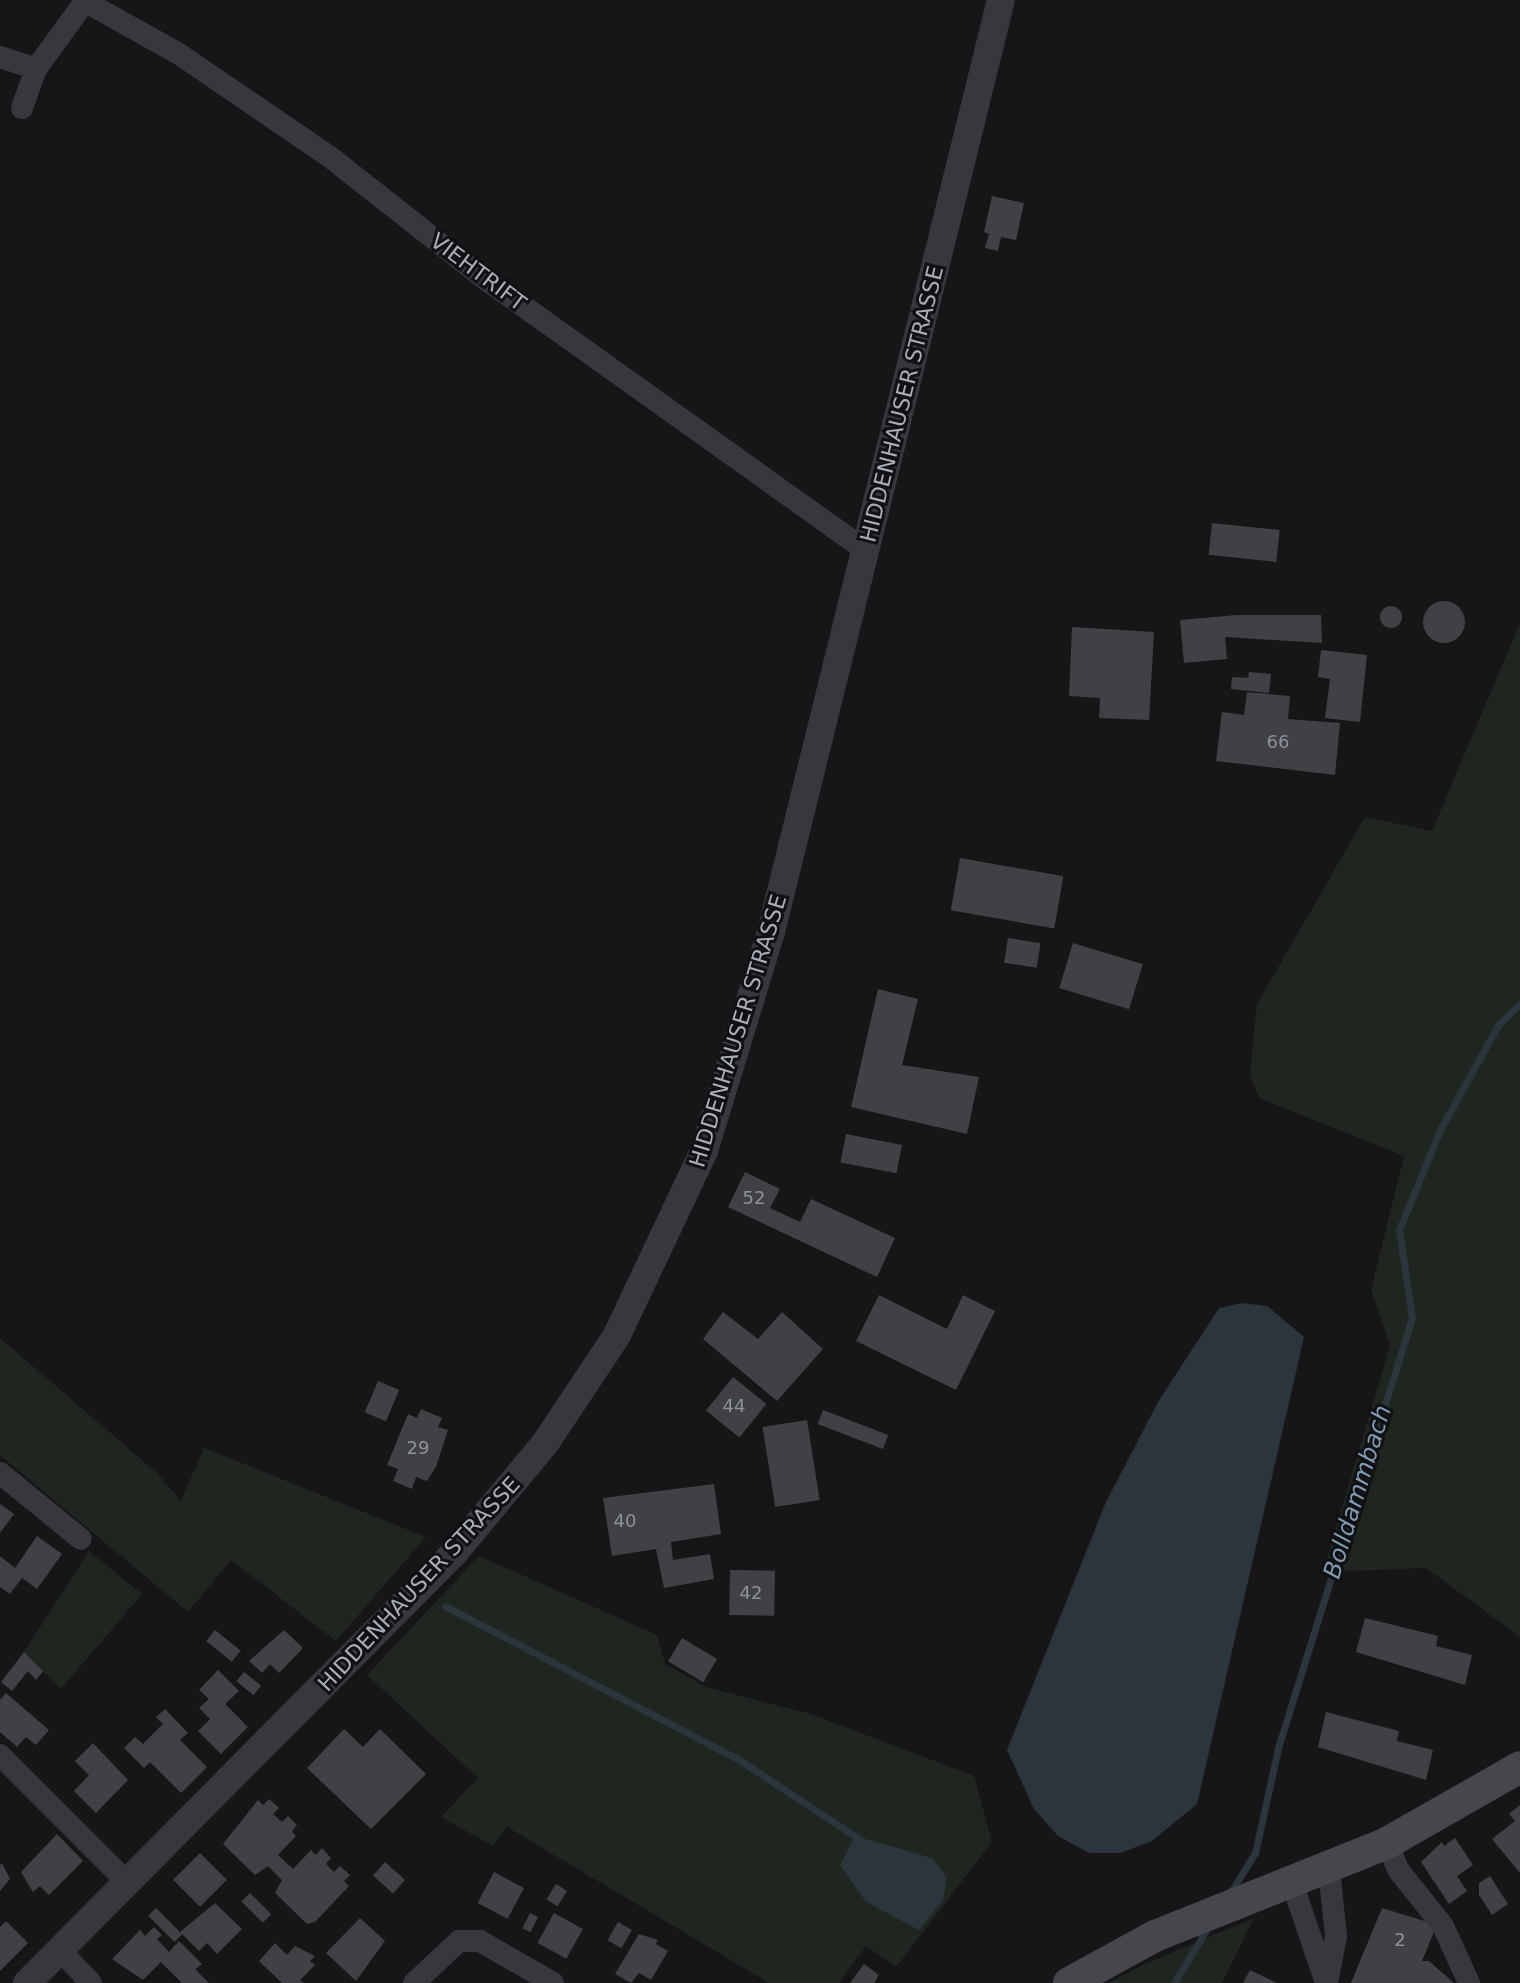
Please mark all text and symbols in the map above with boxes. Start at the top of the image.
street label: VIEHTRIFT [425,227,531,317]
street label: HIDDENHAUSER STRASSE [855,263,949,545]
house number: 66 [1267,731,1289,753]
street label: HIDDENHAUSER STRASSE [684,891,792,1171]
house number: 52 [743,1187,765,1209]
house number: 44 [723,1395,745,1417]
water label: Bolldammbach [1318,1402,1398,1582]
house number: 29 [407,1437,429,1459]
street label: HIDDENHAUSER STRASSE [313,1471,525,1697]
house number: 40 [614,1510,636,1532]
house number: 42 [740,1582,762,1604]
house number: 2 [1394,1929,1406,1951]

